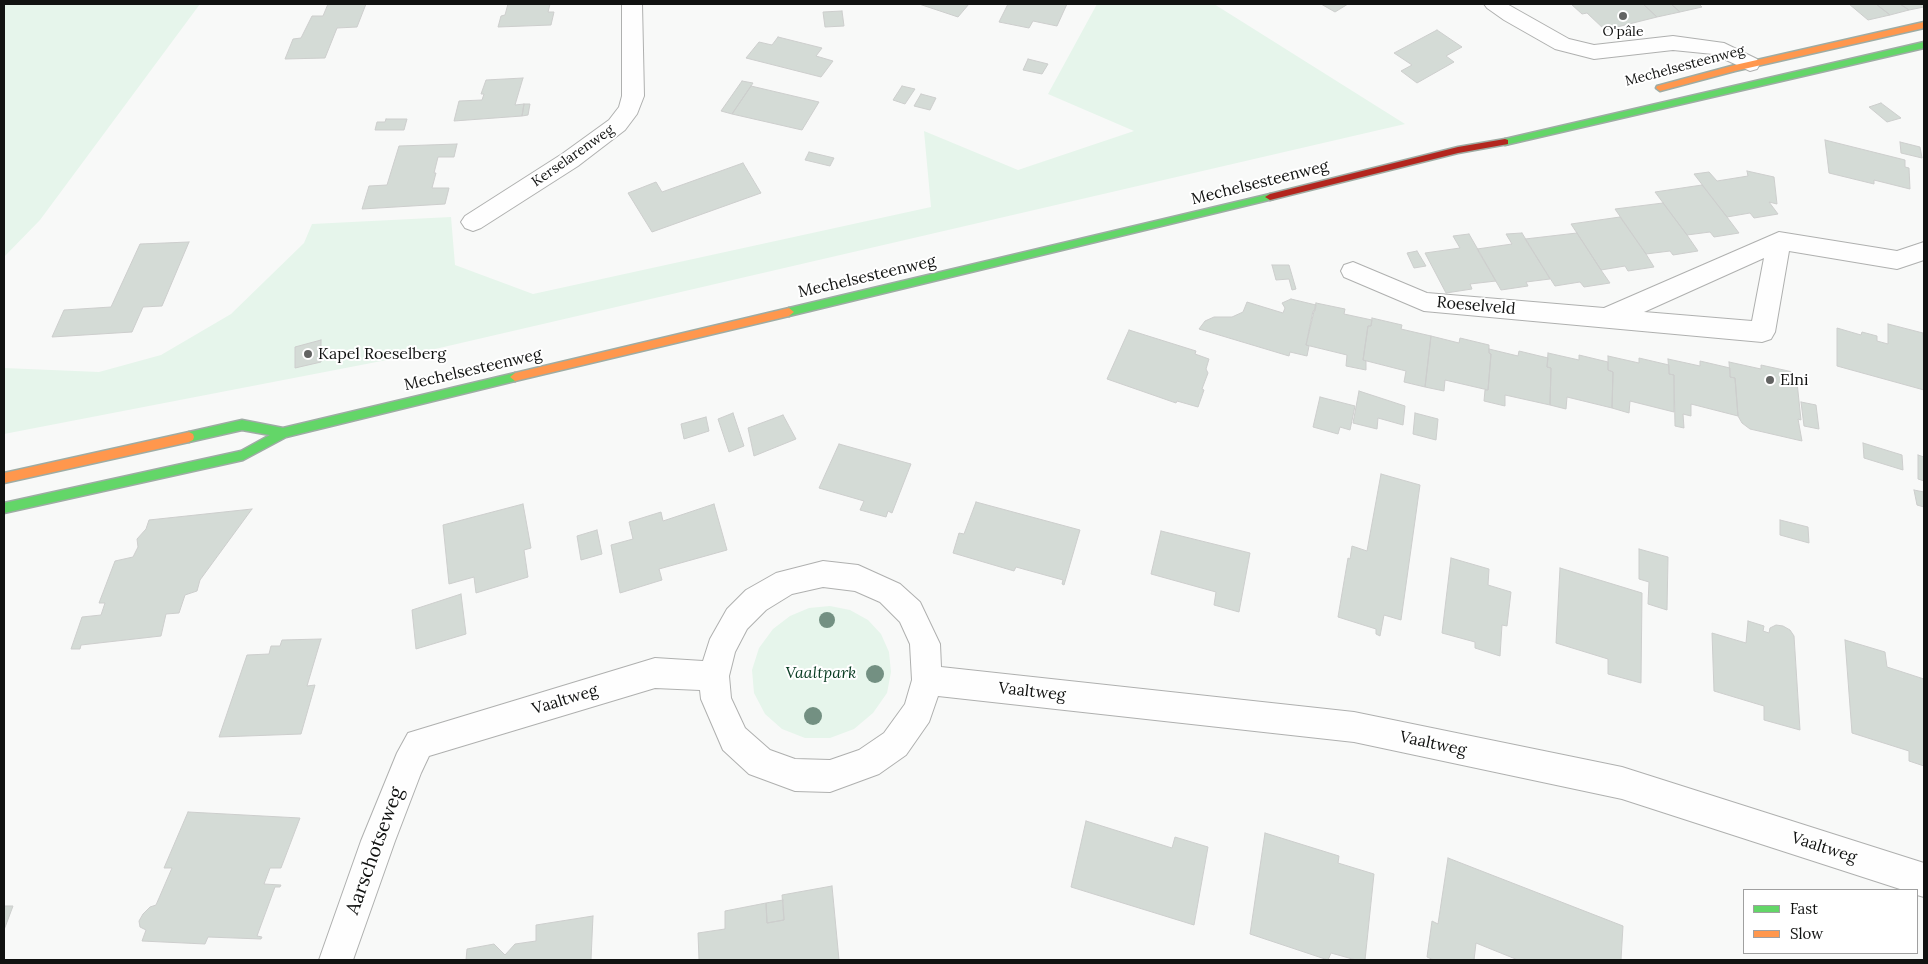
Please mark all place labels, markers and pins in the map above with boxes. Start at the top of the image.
marker: O'pâle [1617,10,1629,22]
place label: O'pâle [1602,24,1644,40]
place label: Kapel Roeselberg [318,344,446,364]
marker: Kapel Roeselberg [302,348,314,360]
place label: Elni [1780,370,1809,390]
marker: Elni [1764,374,1776,386]

